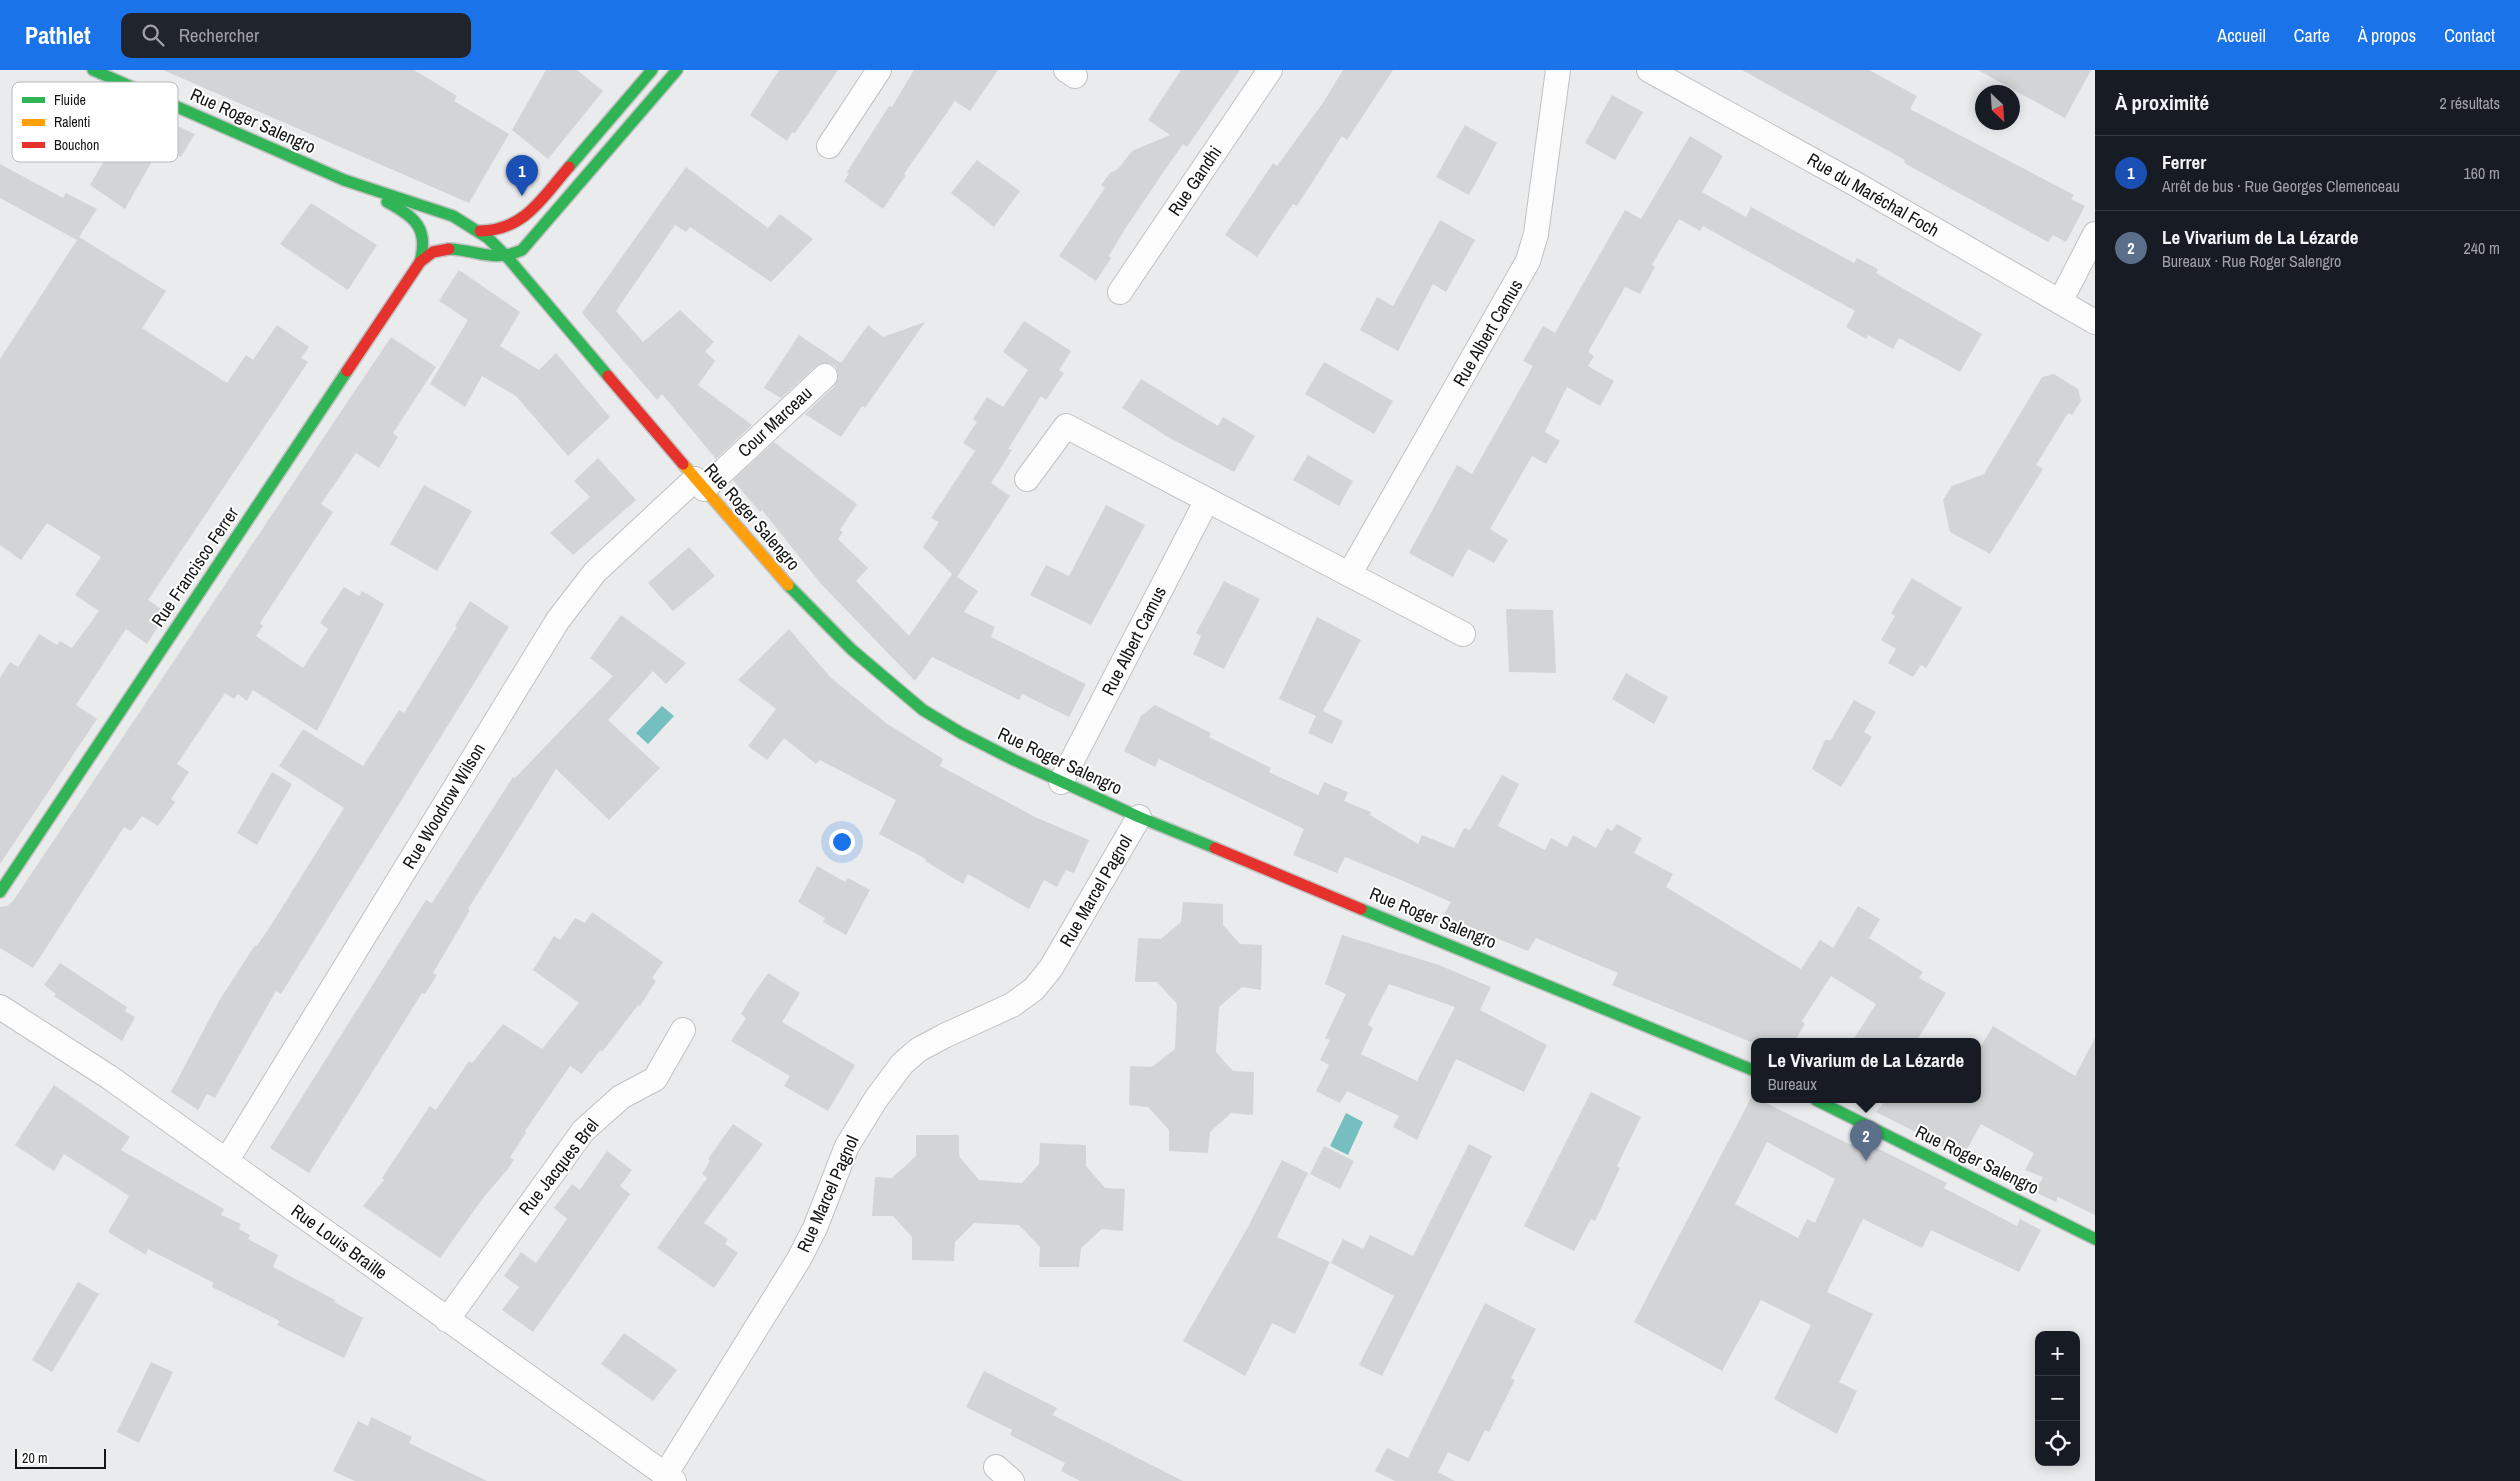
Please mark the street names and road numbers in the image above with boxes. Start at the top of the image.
street label: Rue Roger Salengro [187,82,320,159]
street label: Rue Gandhi [1162,141,1227,221]
street label: Rue du Maréchal Foch [1803,147,1944,243]
street label: Rue Albert Camus [1447,275,1528,391]
street label: Cour Marceau [732,381,817,463]
street label: Rue Roger Salengro [699,458,806,576]
street label: Rue Francisco Ferrer [145,502,244,632]
street label: Rue Albert Camus [1095,582,1172,700]
street label: Rue Roger Salengro [994,721,1126,800]
street label: Rue Woodrow Wilson [396,738,491,873]
street label: Rue Marcel Pagnol [1053,830,1138,951]
street label: Rue Roger Salengro [1366,881,1500,954]
street label: Rue Jacques Brel [513,1113,604,1220]
street label: Rue Roger Salengro [1911,1119,2043,1200]
street label: Rue Marcel Pagnol [791,1131,864,1256]
street label: Rue Louis Braille [286,1198,392,1285]

